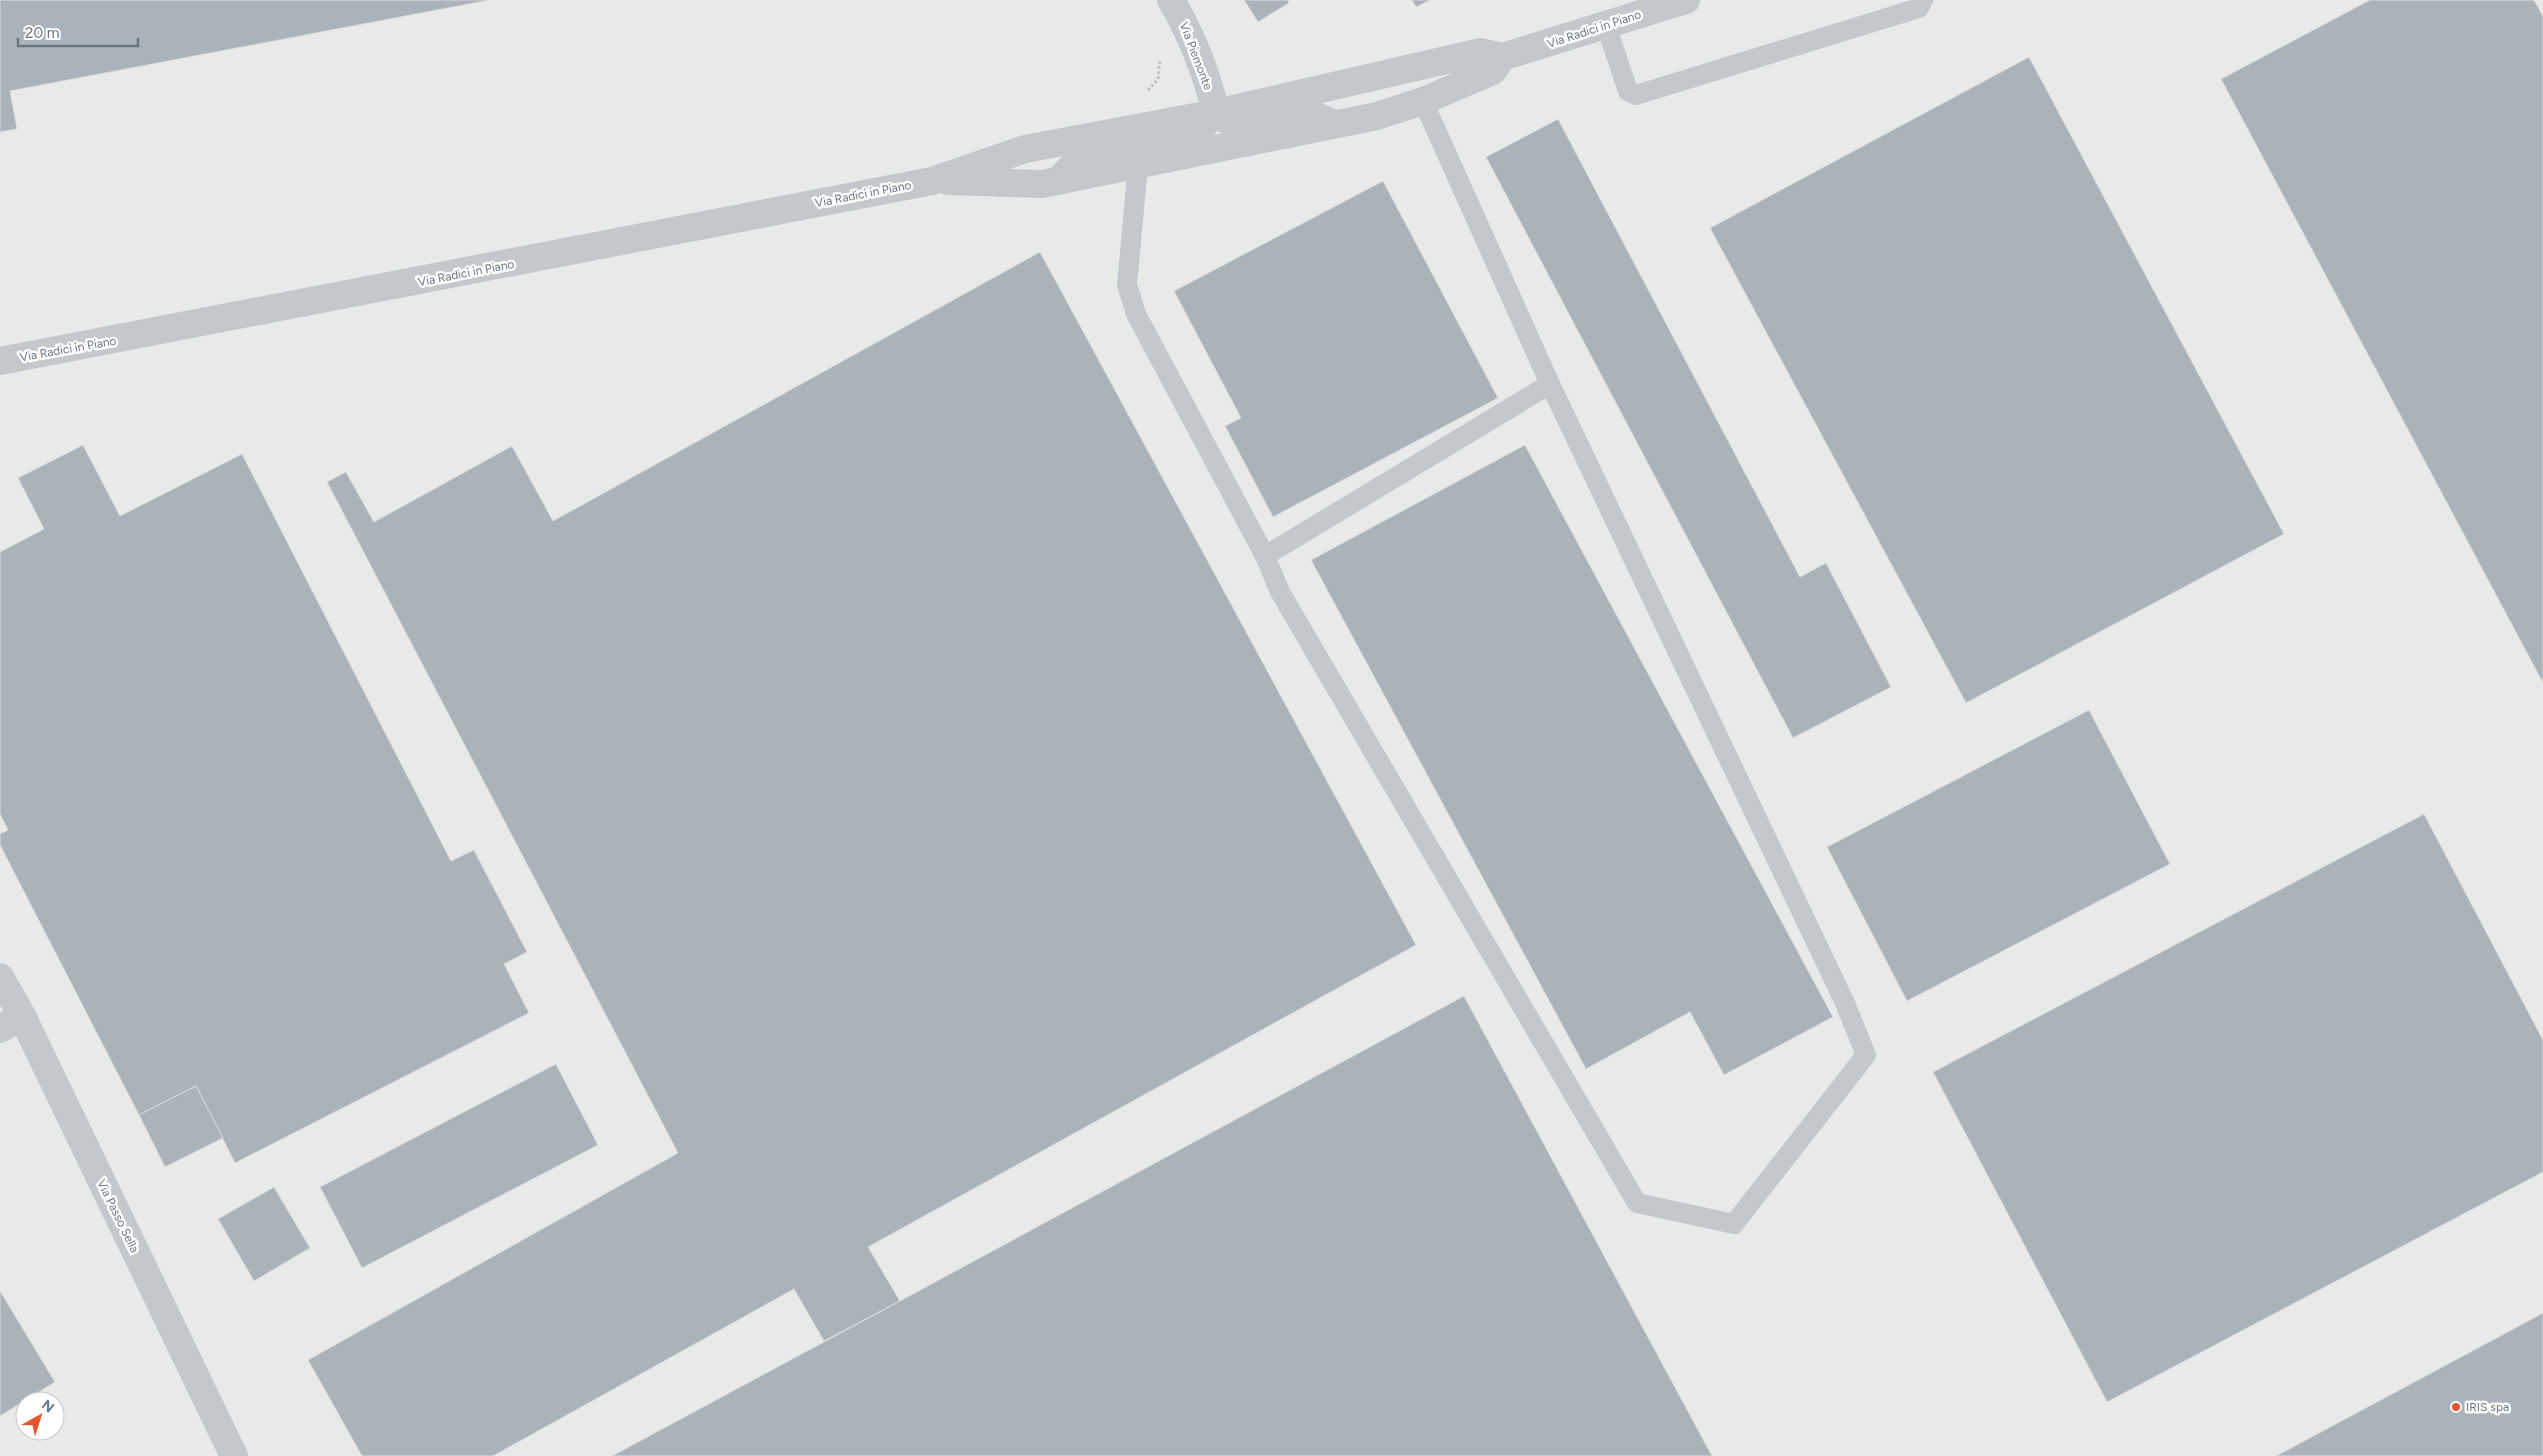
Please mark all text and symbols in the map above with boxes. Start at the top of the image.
street label: Via Radici in Piano [1545,7,1643,51]
scale bar [18,15,138,47]
street label: Via Piemonte [1177,20,1215,92]
text: 20 m [25,24,59,42]
street label: Via Radici in Piano [814,178,912,210]
street label: Via Radici in Piano [417,257,515,289]
street label: Via Radici in Piano [19,334,117,364]
street label: Via Passo Sella [94,1177,142,1255]
north arrow [15,1391,65,1441]
text: N [38,1396,57,1416]
place label: IRIS spa [2466,1400,2509,1414]
marker: IRIS spa [2450,1401,2462,1413]

